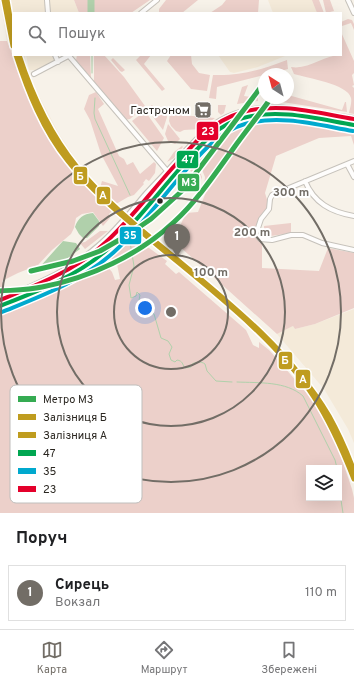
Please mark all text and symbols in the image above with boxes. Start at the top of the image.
search box [12,12,342,56]
icon: search [26,23,48,45]
text: Пошук [58,25,106,44]
north arrow [258,68,294,104]
supermarket icon: Гастроном [193,100,213,120]
place label: Гастроном [130,103,190,119]
line badge: 23 [196,121,219,141]
text: 23 [201,125,215,139]
line badge: 47 [176,150,199,169]
text: 47 [182,153,195,167]
line badge: Б [73,166,88,185]
text: Б [76,170,84,184]
line badge: M3 [177,173,200,192]
text: M3 [181,176,197,190]
text: 300 m [273,185,309,201]
line badge: A [96,186,111,205]
text: A [99,189,107,203]
unlabelled marker [155,196,165,206]
pin: 1 [164,224,190,257]
text: 200 m [234,225,270,241]
line badge: 35 [119,226,142,245]
text: 35 [123,229,137,243]
text: 100 m [194,265,228,281]
your location [135,298,155,318]
centre of rings [164,305,178,319]
line badge: Б [278,351,293,370]
text: Б [281,354,289,368]
line badge: A [295,369,311,389]
text: A [299,373,307,387]
legend [10,385,142,503]
text: Метро M3 [43,393,93,407]
text: Залізниця Б [43,411,107,425]
text: Залізниця A [43,429,107,443]
text: 47 [43,447,56,461]
text: 35 [43,465,57,479]
map controls [306,465,342,501]
button: layers [306,465,342,501]
text: 23 [43,483,56,497]
text: Поруч [16,528,68,550]
text: Сирець [55,576,109,595]
text: 1 [27,585,33,601]
text: 110 m [305,585,337,601]
text: Вокзал [55,595,100,611]
tab: Карта [37,639,67,677]
tab: Маршрут [141,639,188,677]
tab: Збережені [261,639,317,677]

